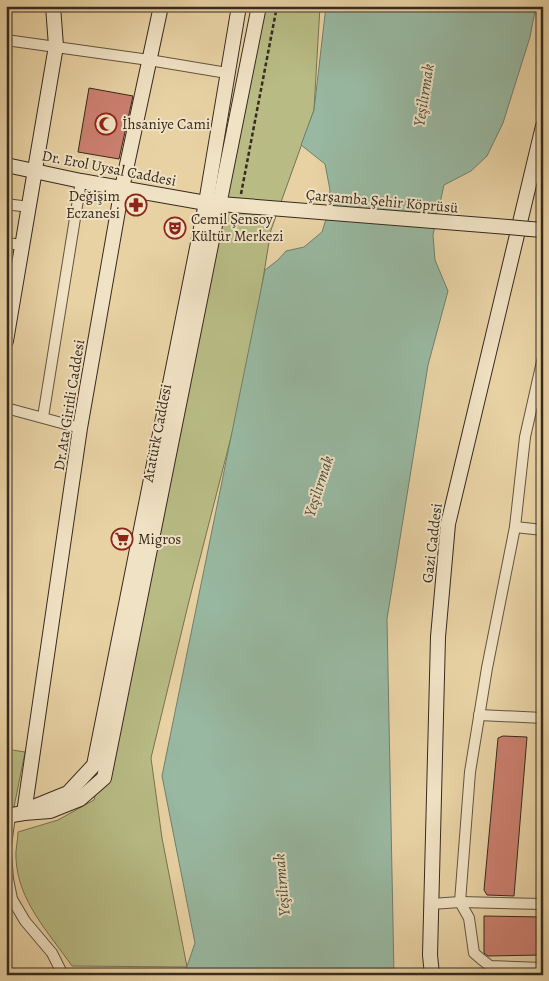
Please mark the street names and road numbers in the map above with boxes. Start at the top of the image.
street label: Dr. Erol Uysal Caddesi [40,145,178,191]
street label: Çarşamba Şehir Köprüsü [305,184,460,218]
street label: Dr.Ata Giritli Caddesi [49,338,89,472]
street label: Atatürk Caddesi [138,382,176,485]
street label: Gazi Caddesi [417,502,447,584]

